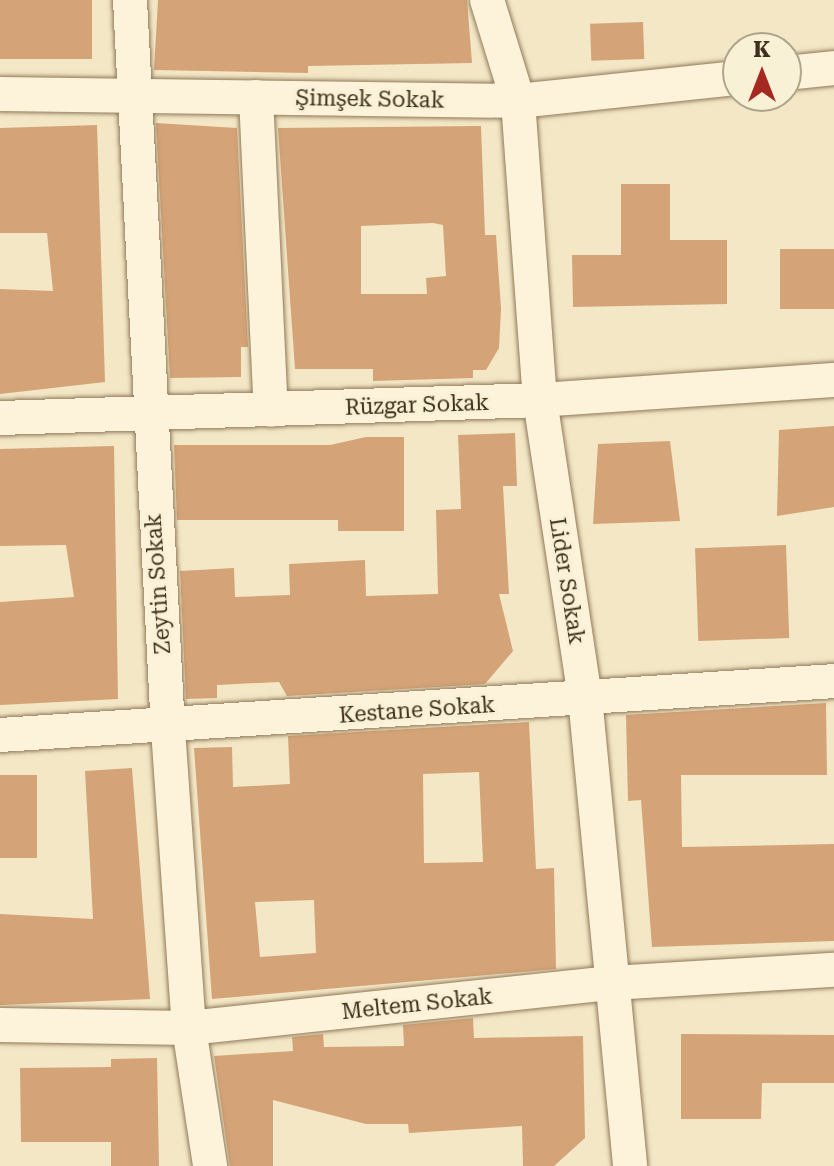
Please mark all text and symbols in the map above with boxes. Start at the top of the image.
north arrow [722,32,802,112]
text: K [753,37,771,62]
street label: Şimşek Sokak [295,85,445,113]
street label: Rüzgar Sokak [344,389,490,421]
street label: Zeytin Sokak [140,513,176,655]
street label: Lider Sokak [544,516,590,646]
street label: Kestane Sokak [338,691,496,729]
street label: Meltem Sokak [340,983,494,1025]

